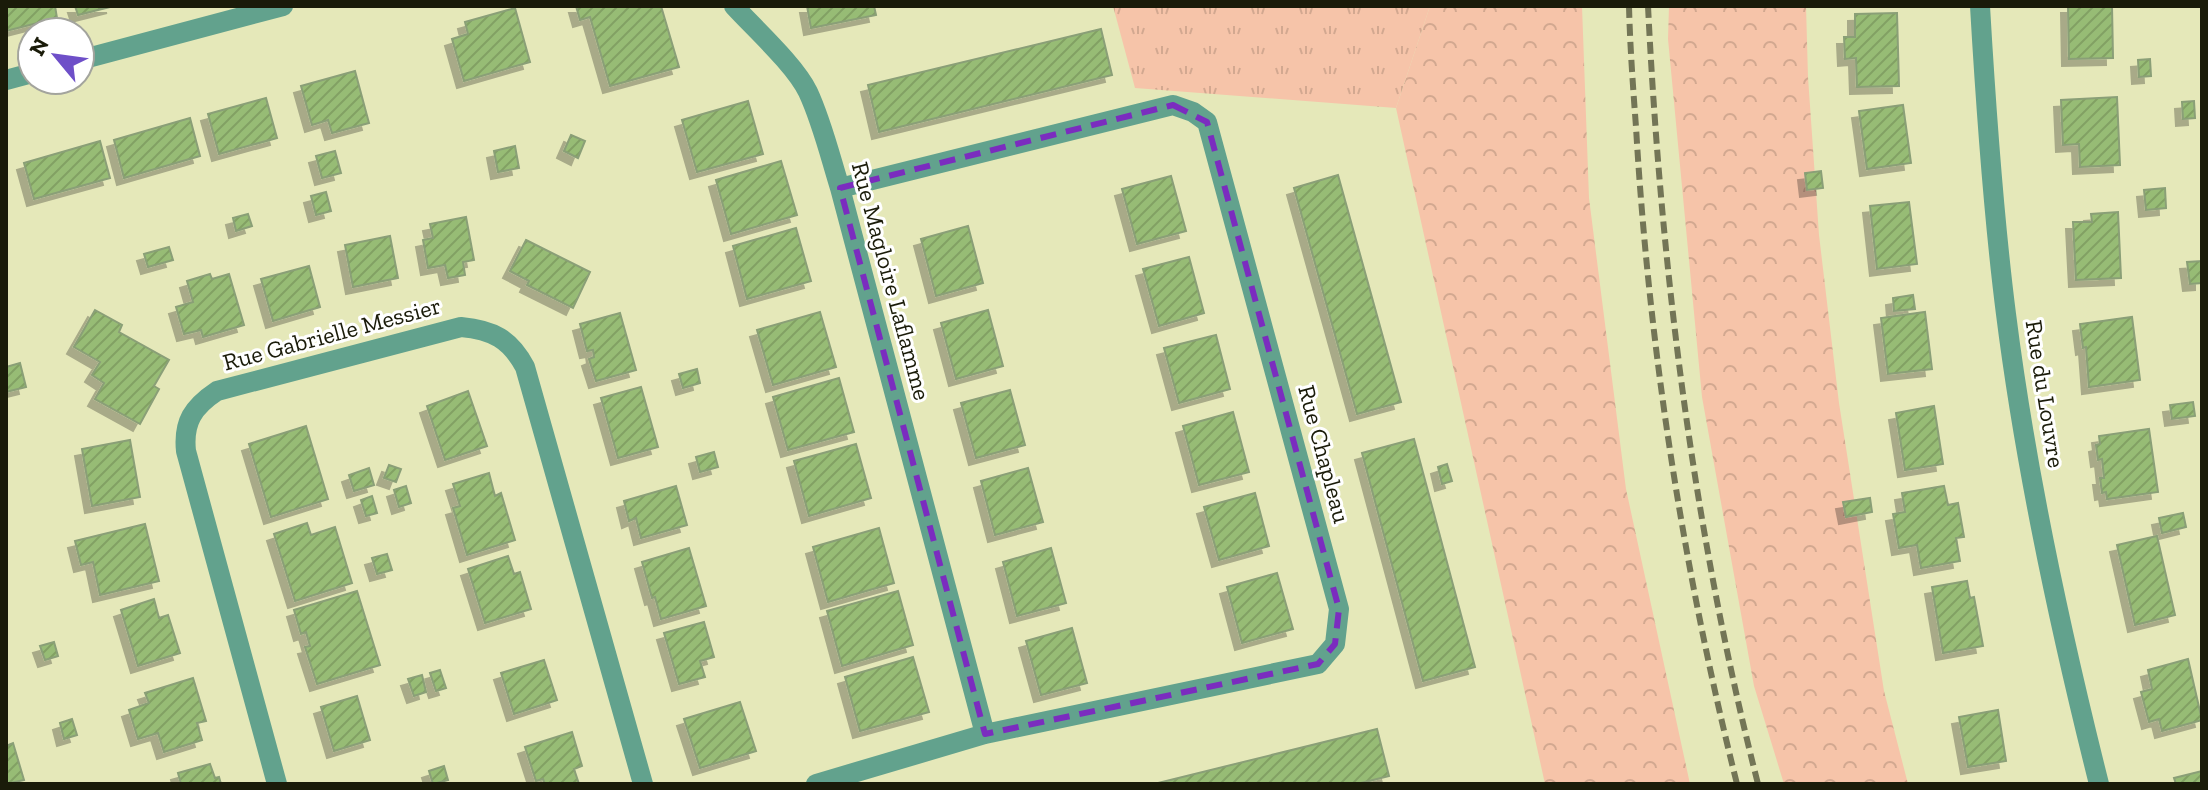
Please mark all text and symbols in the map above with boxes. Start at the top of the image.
north arrow [16,16,96,96]
text: N [23,32,55,60]
street label: Rue Magloire Laflamme [846,159,937,403]
street label: Rue Gabrielle Messier [220,290,444,377]
street label: Rue du Louvre [2020,318,2071,470]
street label: Rue Chapleau [1292,382,1357,526]

